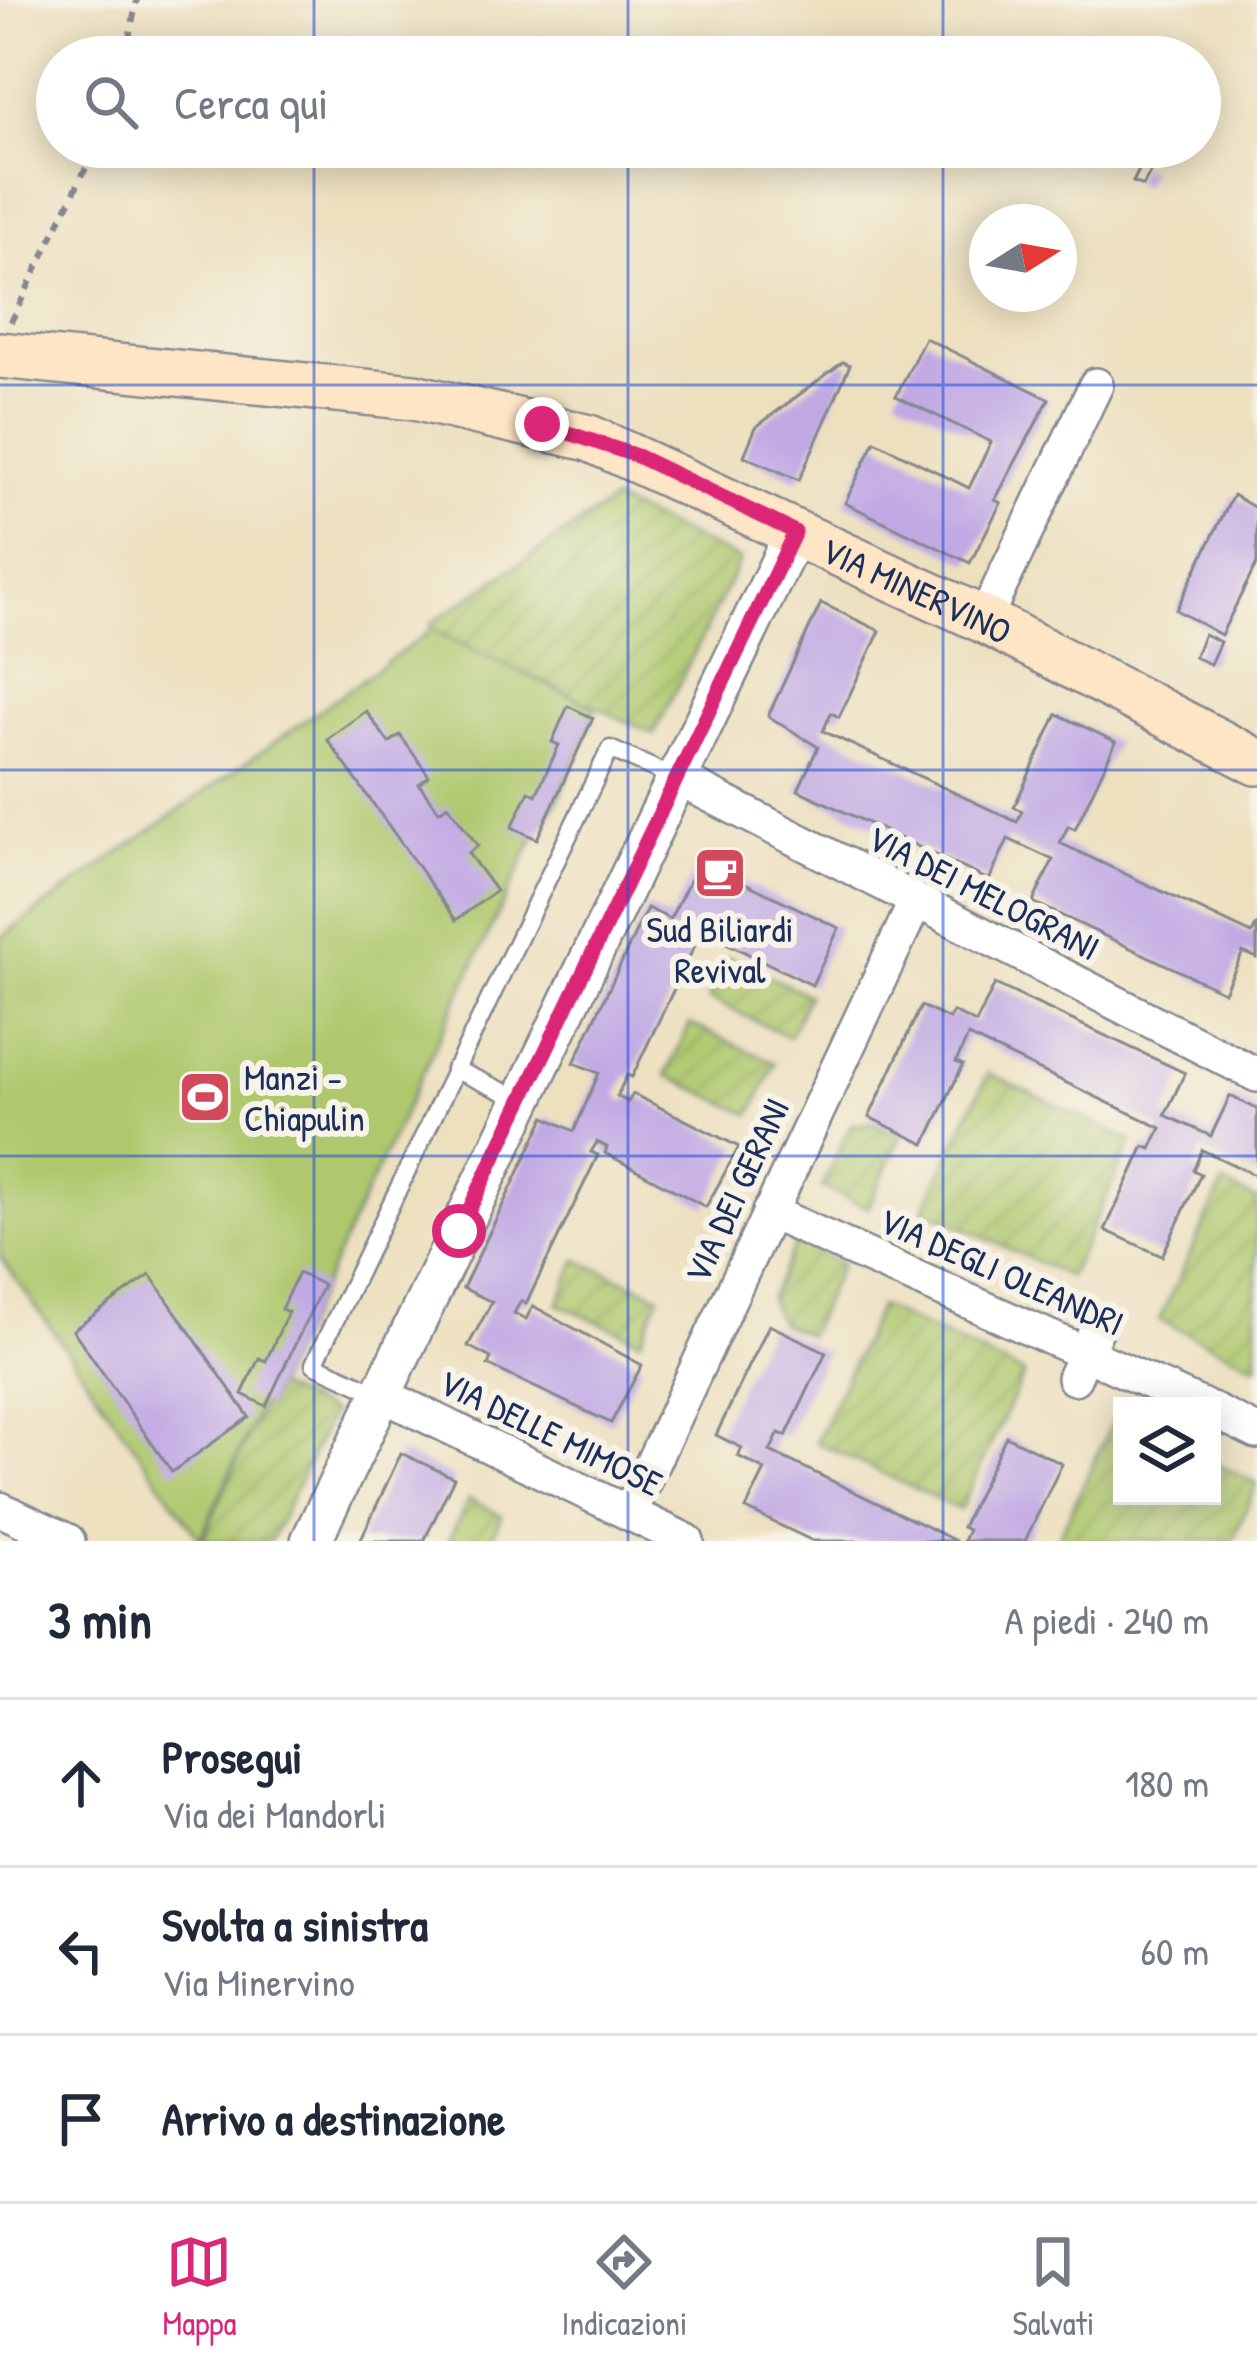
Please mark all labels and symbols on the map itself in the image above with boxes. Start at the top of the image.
north arrow [969,204,1077,312]
route end [515,397,569,451]
street label: VIA MINERVINO [814,524,1020,655]
street label: VIA DEI MELOGRANI [860,813,1108,971]
cafe icon: Sud Biliardi Revival [692,845,748,901]
place label: Sud Biliardi Revival [646,904,794,994]
place label: Manzi - Chiapulin [244,1052,365,1142]
sports icon: Manzi - Chiapulin [177,1069,233,1125]
street label: VIA DEI GERANI [672,1089,800,1291]
street label: VIA DEGLI OLEANDRI [872,1195,1132,1347]
route start [432,1204,486,1258]
street label: VIA DELLE MIMOSE [431,1357,671,1507]

